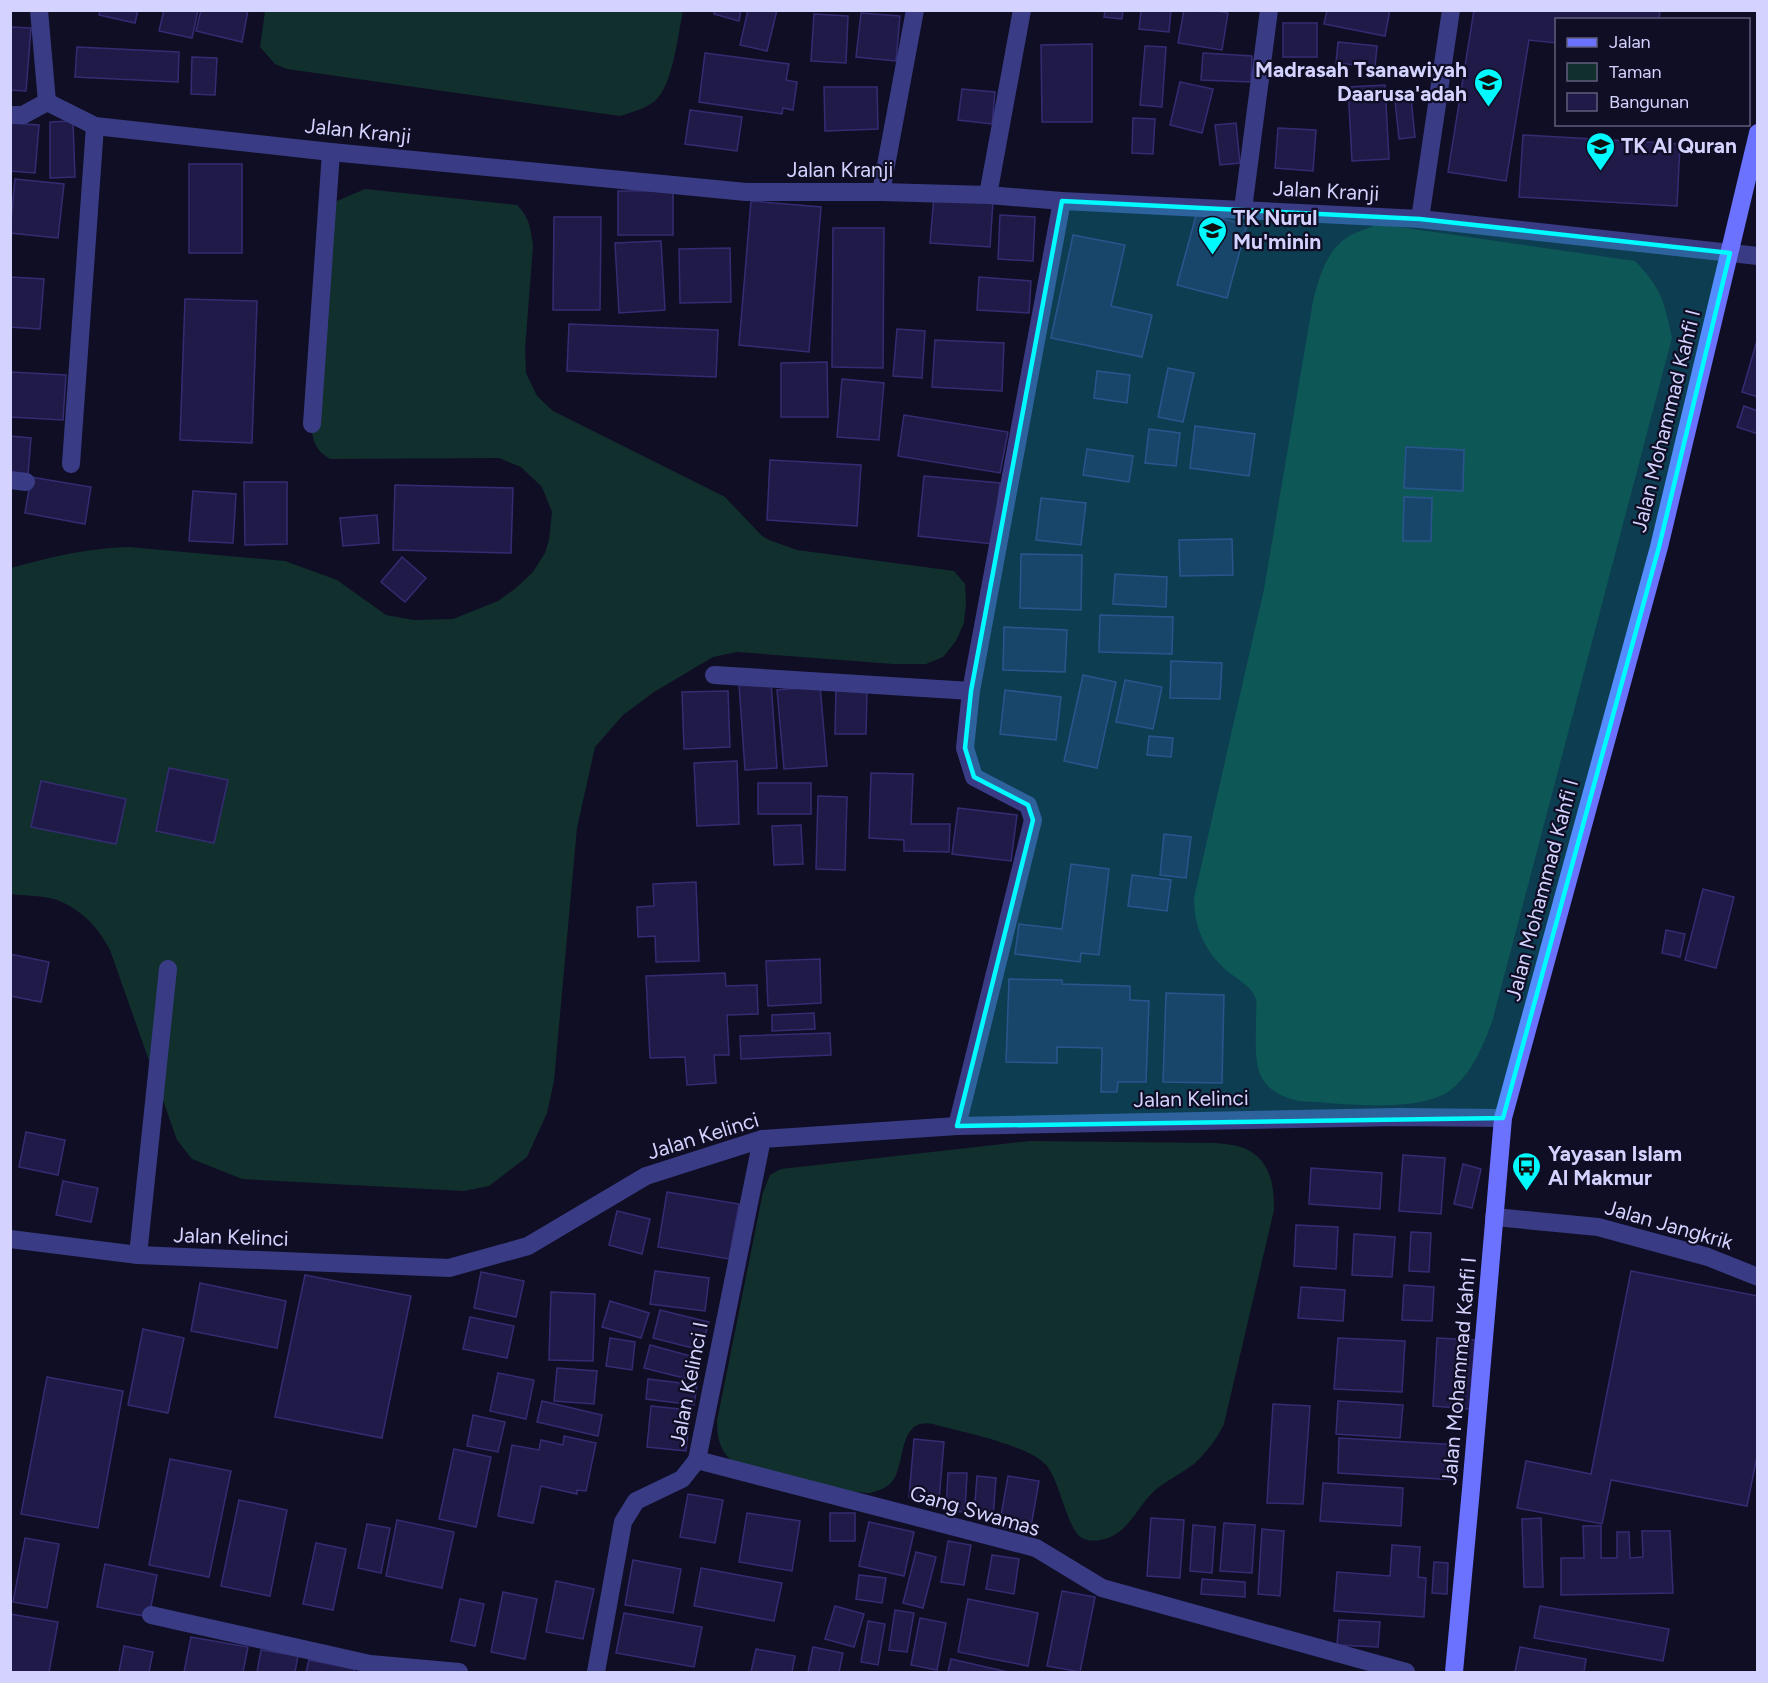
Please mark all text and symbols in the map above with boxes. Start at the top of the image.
legend [1555,18,1750,126]
text: Jalan [1609,31,1651,53]
place label: Madrasah Tsanawiyah Daarusa'adah [1255,57,1467,106]
text: Taman [1609,61,1662,83]
school or university icon: Madrasah Tsanawiyah Daarusa'adah [1472,66,1504,108]
text: Bangunan [1609,91,1689,113]
street label: Jalan Kranji [304,113,412,149]
school or university icon: TK Al Quran [1584,130,1616,172]
place label: TK Al Quran [1621,133,1737,158]
street label: Jalan Kranji [787,157,893,182]
street label: Jalan Kranji [1272,175,1380,206]
place label: TK Nurul Mu'minin [1233,205,1321,254]
school or university icon: TK Nurul Mu'minin [1196,214,1228,256]
street label: Jalan Mohammad Kahfi I [1626,307,1705,535]
street label: Jalan Mohammad Kahfi I [1500,776,1583,1004]
street label: Jalan Kelinci [1133,1085,1249,1112]
street label: Jalan Kelinci [644,1107,762,1164]
place label: Yayasan Islam Al Makmur [1548,1141,1682,1190]
bus stop icon: Yayasan Islam Al Makmur [1511,1150,1543,1192]
street label: Jalan Jangkrik [1602,1194,1737,1255]
street label: Jalan Kelinci [173,1222,289,1251]
street label: Jalan Mohammad Kahfi I [1436,1256,1481,1486]
street label: Jalan Kelinci I [664,1320,713,1448]
street label: Gang Swamas [907,1480,1043,1541]

